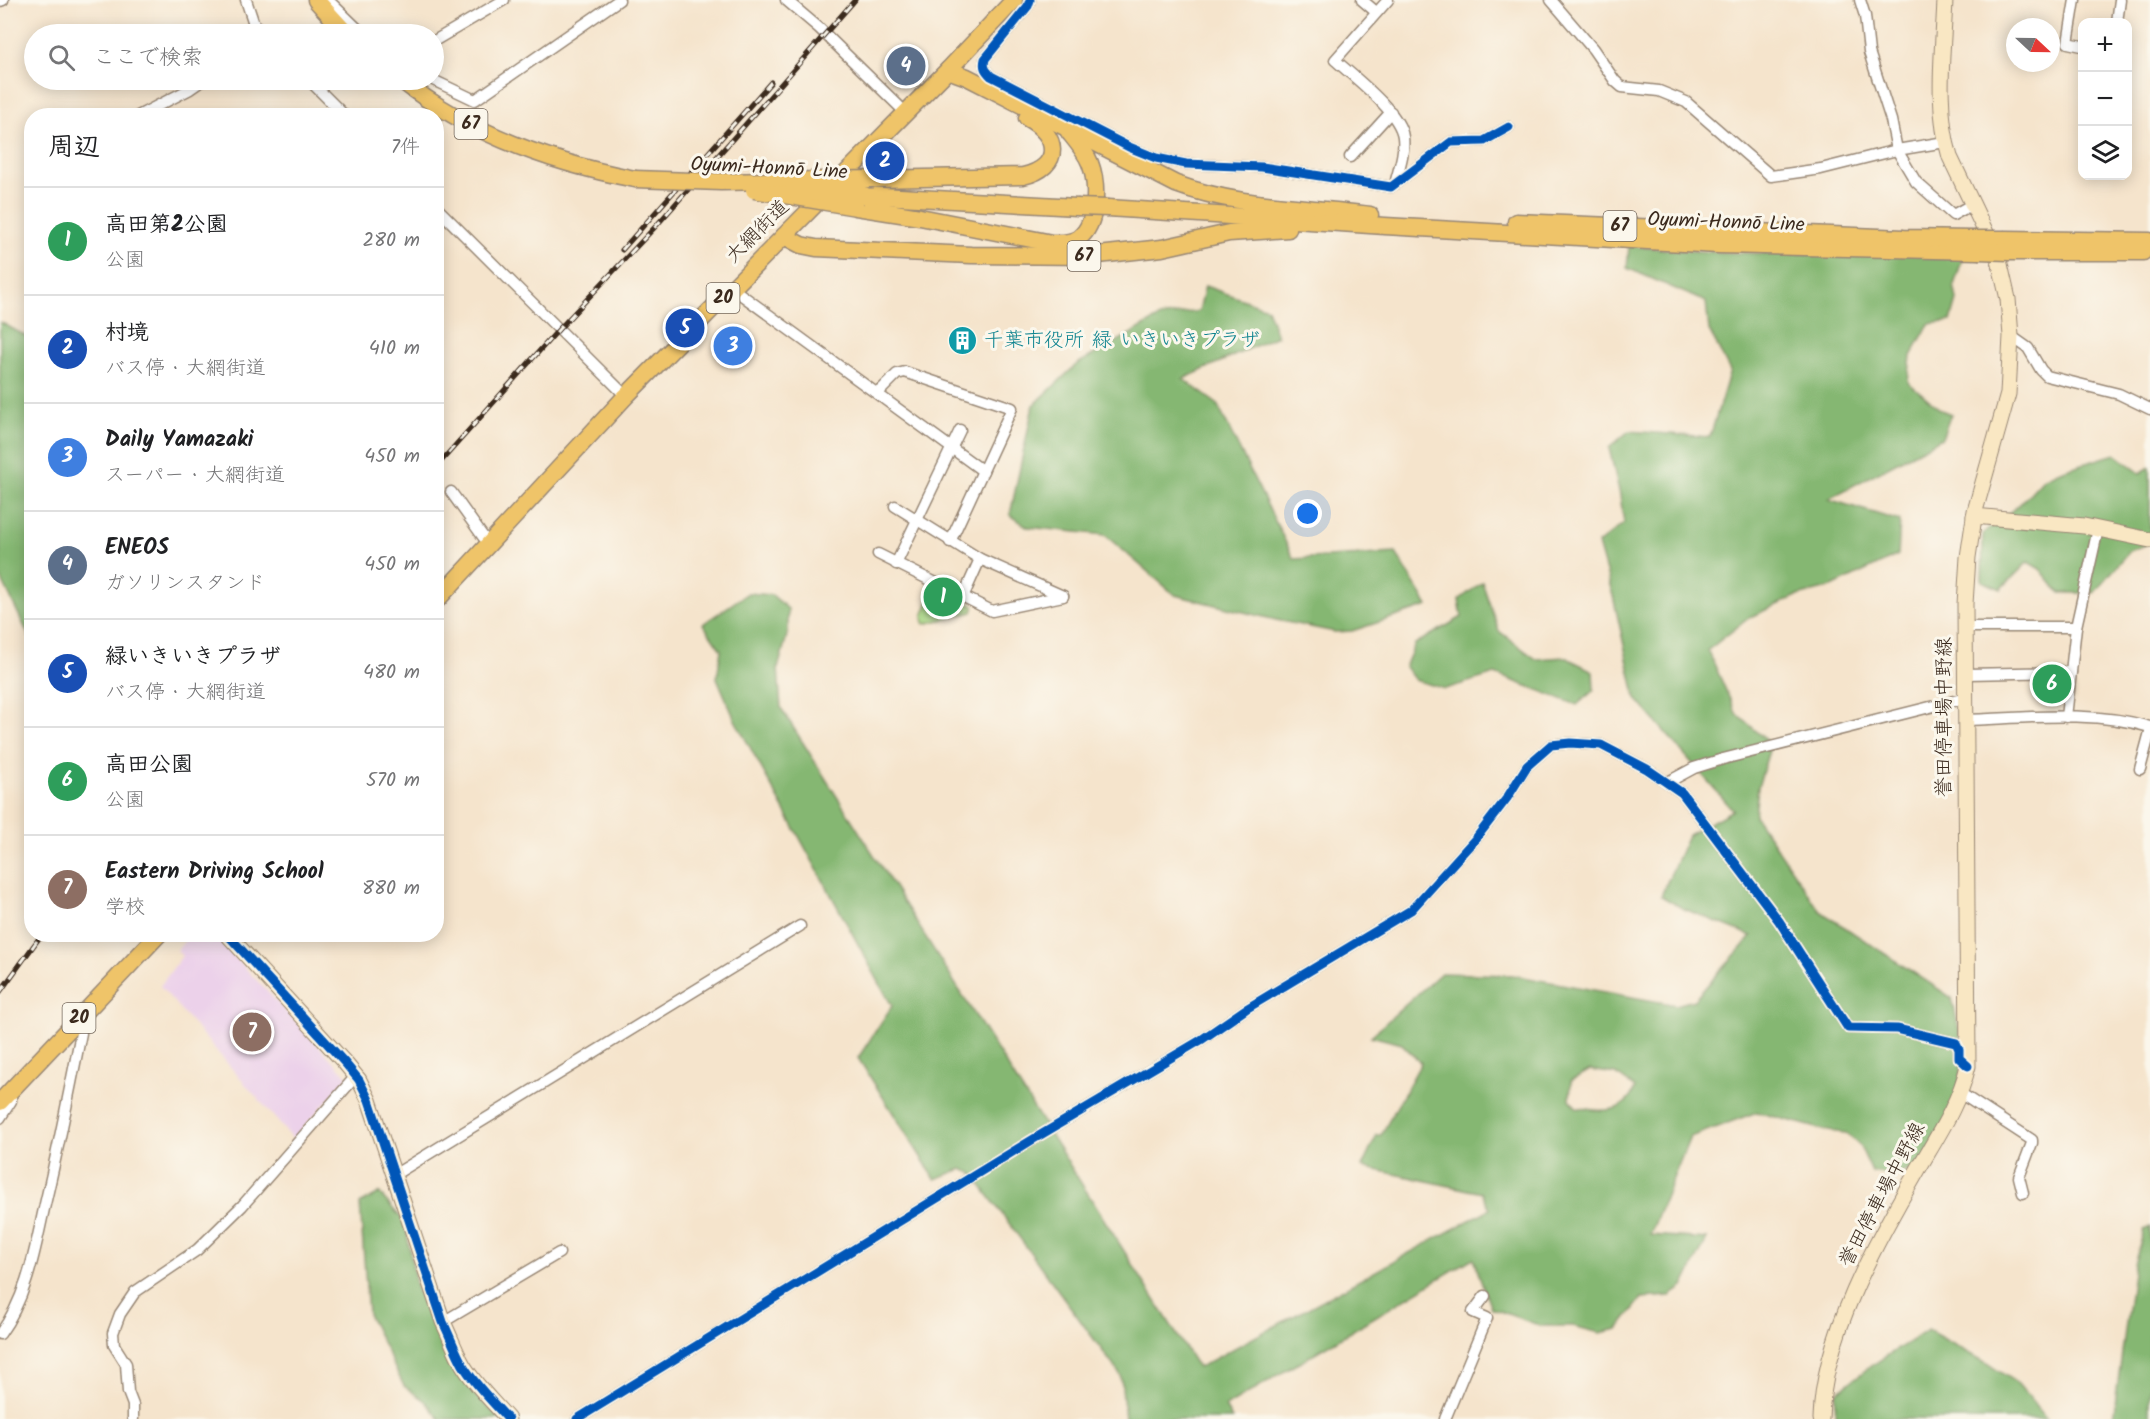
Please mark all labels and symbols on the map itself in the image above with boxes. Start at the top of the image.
north arrow [2006,18,2060,72]
pin: 4 [886,44,926,88]
road number: 67 [454,109,488,139]
pin: 2 [866,138,904,184]
street label: Oyumi-Honnō Line [690,149,848,189]
street label: 大網街道 [718,192,798,272]
street label: Oyumi-Honnō Line [1647,204,1805,242]
road number: 67 [1604,211,1636,241]
road number: 67 [1068,241,1100,271]
road number: 20 [706,283,740,313]
pin: 5 [666,306,704,350]
pin: 3 [714,324,752,368]
building icon: 千葉市役所 緑 いきいきプラザ [947,325,979,357]
place label: 千葉市役所 緑 いきいきプラザ [984,325,1260,357]
your location [1293,499,1322,528]
pin: 1 [924,574,962,620]
street label: 誉田停車場中野線 [1929,637,1961,797]
pin: 6 [2032,662,2072,706]
road number: 20 [62,1003,96,1033]
pin: 7 [232,1010,272,1054]
street label: 誉田停車場中野線 [1831,1117,1935,1273]

